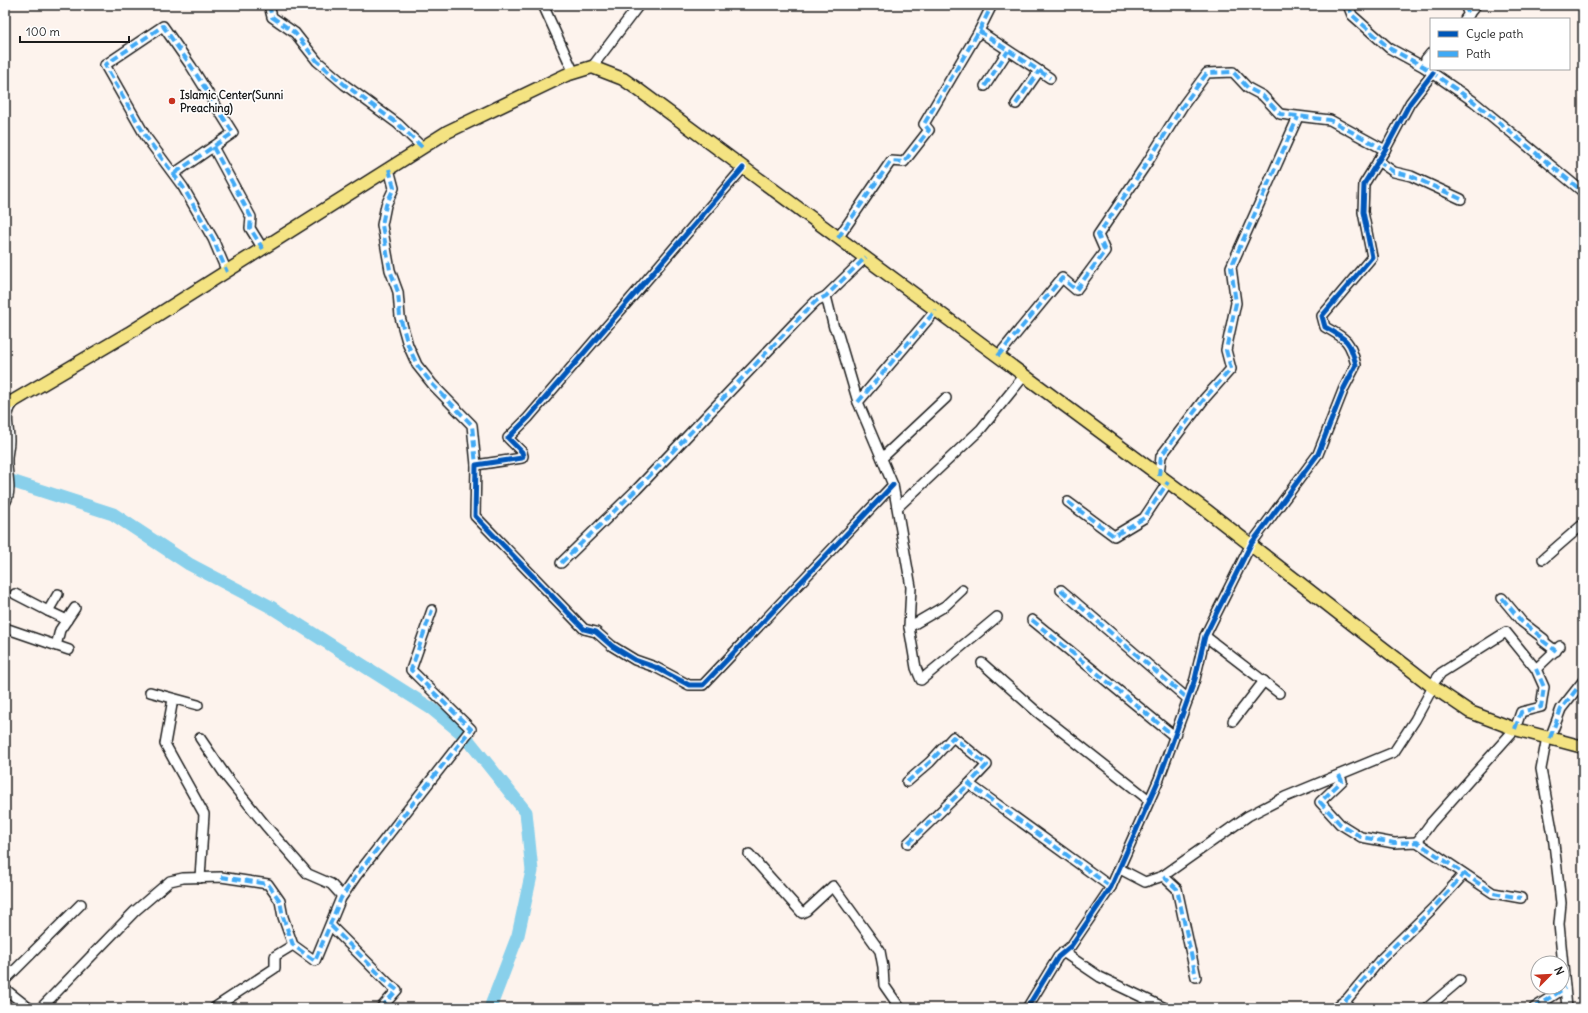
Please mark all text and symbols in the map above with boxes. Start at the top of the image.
scale bar [20,18,129,44]
legend [1430,18,1570,70]
text: 100 m [26,24,60,39]
text: Cycle path [1466,26,1523,41]
text: Path [1466,46,1491,61]
place label: Islamic Center(Sunni Preaching) [180,88,283,116]
marker: Islamic Center(Sunni Preaching) [167,96,177,106]
north arrow [1530,955,1570,995]
text: N [1551,965,1567,977]

